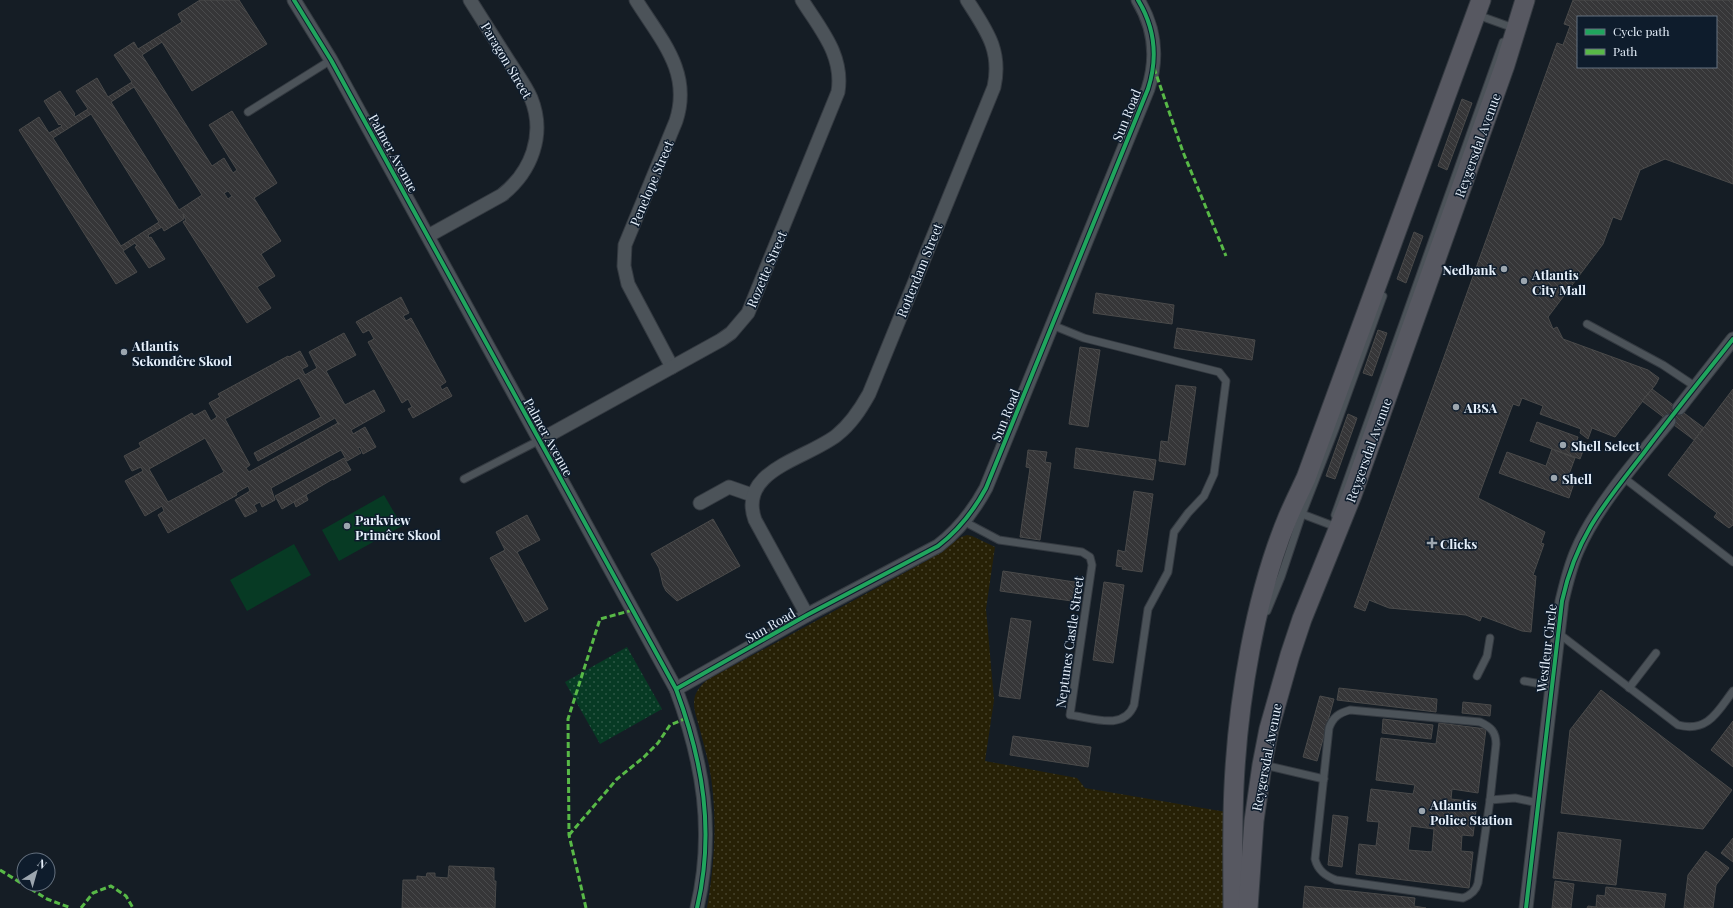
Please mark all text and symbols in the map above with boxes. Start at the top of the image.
legend [1577,16,1717,68]
street label: Paragon Street [478,19,537,102]
text: Cycle path [1613,23,1670,39]
text: Path [1613,43,1637,59]
street label: Sun Road [1108,86,1144,144]
street label: Reygersdal Avenue [1450,90,1504,199]
street label: Palmer Avenue [365,111,423,196]
street label: Penelope Street [625,137,677,228]
street label: Rotterdam Street [892,220,946,320]
street label: Rozette Street [742,228,790,310]
place label: Nedbank [1443,261,1496,278]
marker: Nedbank [1499,264,1509,274]
place label: Atlantis City Mall [1531,266,1586,298]
marker: Atlantis City Mall [1519,276,1529,286]
place label: Atlantis Sekondêre Skool [131,337,232,369]
marker: Atlantis Sekondêre Skool [119,347,129,357]
street label: Sun Road [987,386,1023,444]
street label: Palmer Avenue [520,395,578,480]
street label: Reygersdal Avenue [1341,395,1395,504]
place label: ABSA [1463,399,1498,416]
marker: ABSA [1451,402,1461,412]
place label: Shell Select [1571,437,1640,454]
marker: Shell Select [1558,440,1568,450]
place label: Shell [1562,470,1592,487]
marker: Shell [1549,473,1559,483]
place label: Parkview Primêre Skool [355,511,441,543]
marker: Parkview Primêre Skool [342,521,352,531]
place label: Clicks [1440,535,1477,552]
marker: Clicks [1427,538,1437,548]
street label: Neptunes Castle Street [1051,575,1087,709]
street label: Wesfleur Circle [1532,602,1560,694]
street label: Sun Road [742,604,799,646]
street label: Reygersdal Avenue [1247,701,1285,812]
place label: Atlantis Police Station [1429,796,1512,828]
marker: Atlantis Police Station [1417,806,1427,816]
north arrow [16,852,56,892]
text: N [35,855,50,872]

